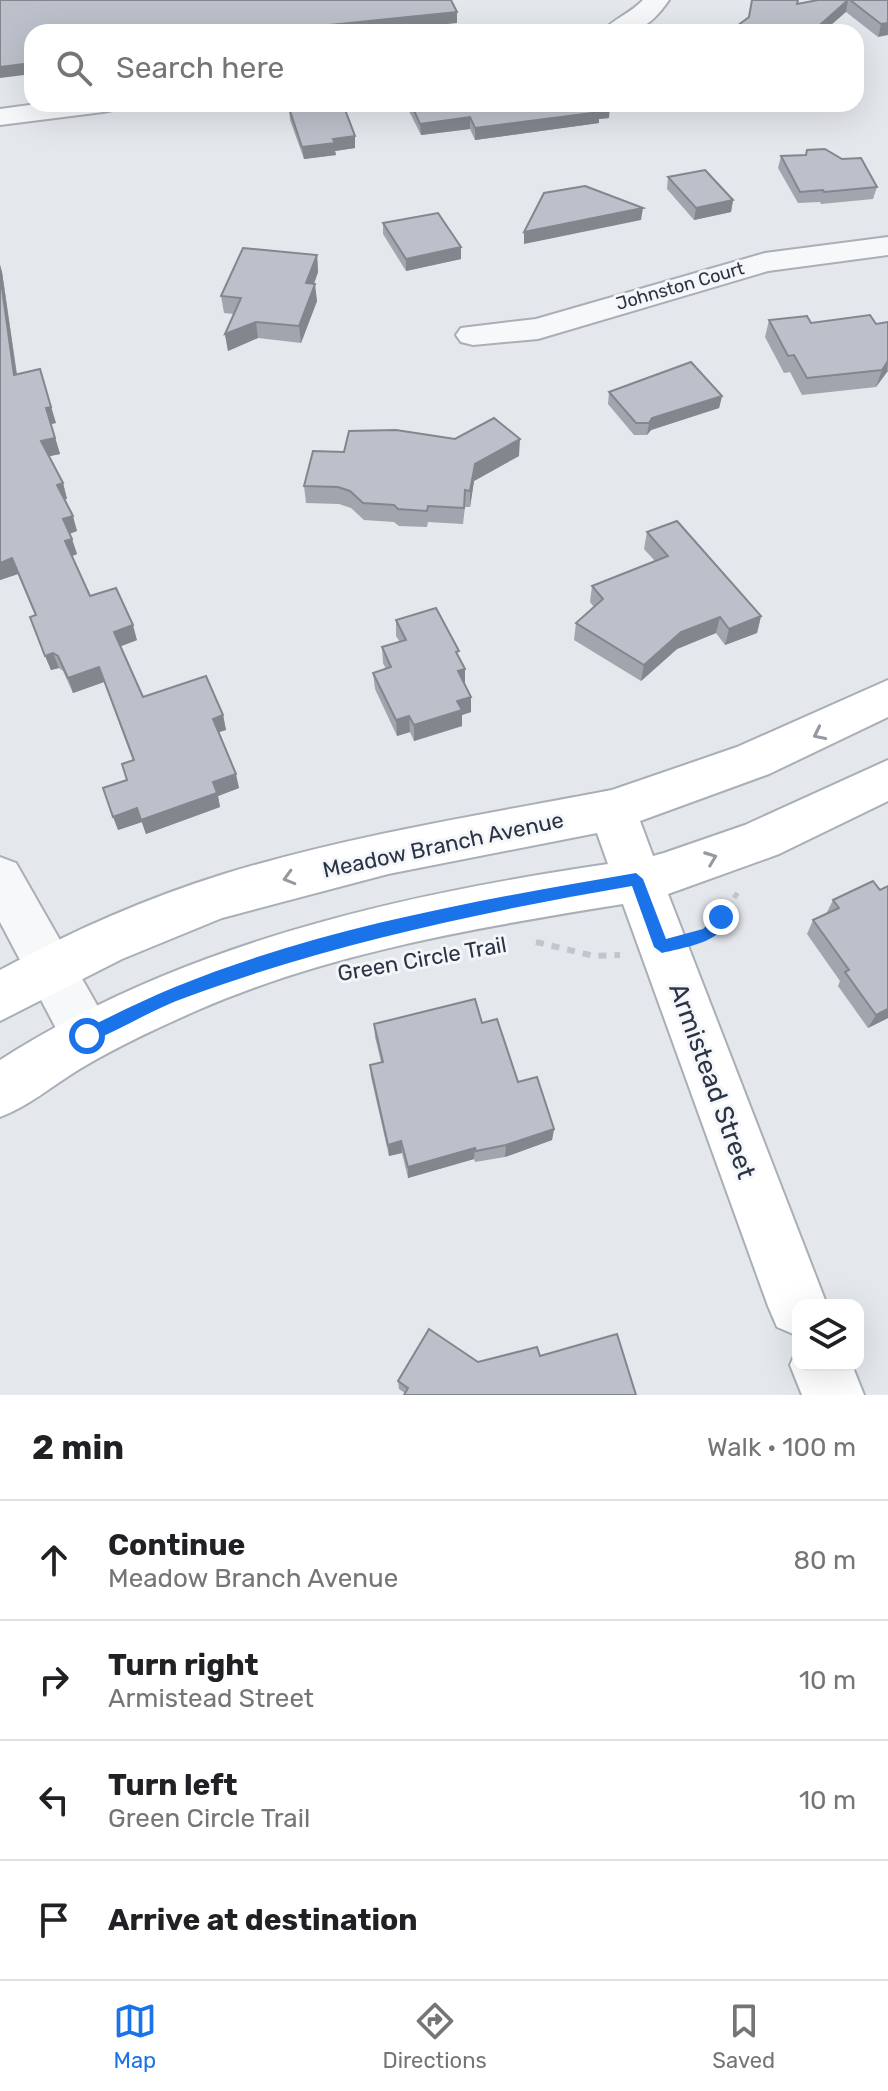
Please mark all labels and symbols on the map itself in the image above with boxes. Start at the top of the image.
street label: Johnston Court [613,257,747,315]
one-way arrow [813,724,827,740]
street label: Meadow Branch Avenue [320,806,566,884]
one-way arrow [703,851,717,868]
one-way arrow [282,869,296,885]
route end [703,899,739,935]
street label: Green Circle Trail [335,931,509,987]
street label: Armistead Street [662,979,762,1183]
route start [69,1018,105,1054]

